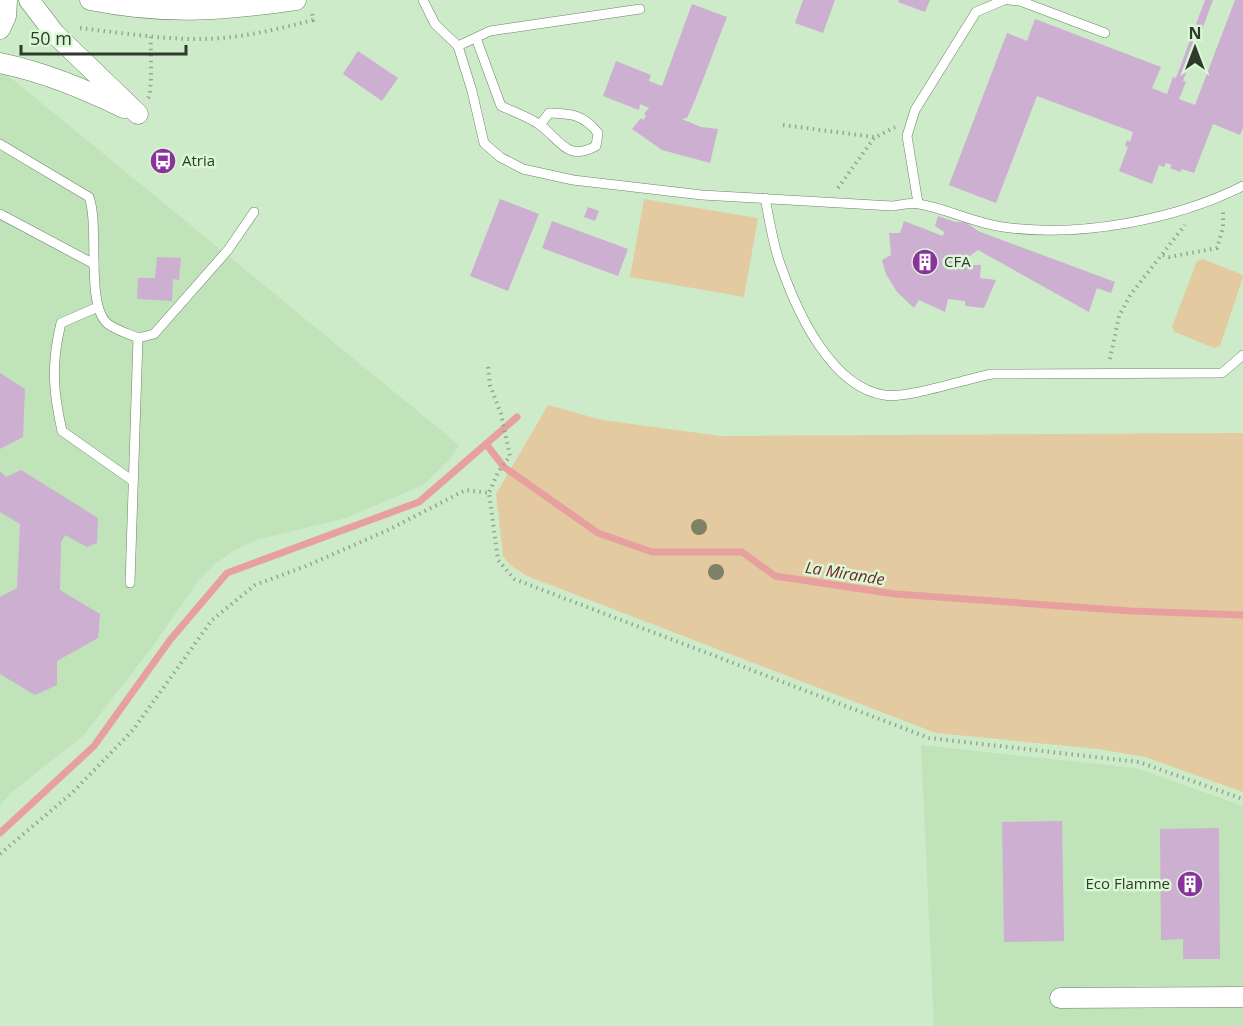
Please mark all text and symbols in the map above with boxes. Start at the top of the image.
scale bar [21,18,186,56]
north arrow [1165,18,1225,78]
text: N [1188,22,1202,44]
text: 50 m [30,26,72,50]
bus stop icon: Atria [148,146,178,176]
place label: Atria [182,150,215,170]
building icon: CFA [910,247,940,277]
place label: CFA [944,251,971,271]
water label: La Mirande [804,556,886,590]
building icon: Eco Flamme [1175,869,1205,899]
place label: Eco Flamme [1086,873,1170,893]

